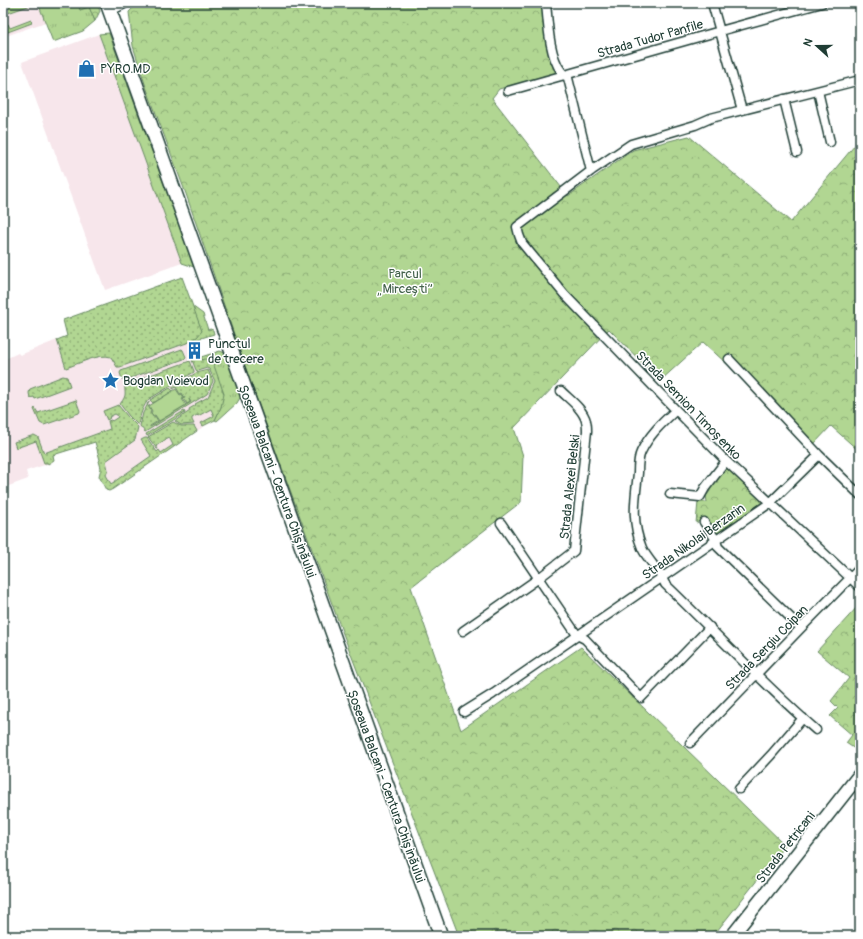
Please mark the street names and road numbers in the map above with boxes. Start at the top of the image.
street label: Strada Tudor Panfile [595,16,706,62]
street label: Strada Semion Timoșenko [632,348,744,463]
street label: Șoseaua Balcani - Centura Chișinăului [235,383,319,580]
street label: Strada Alexei Belski [557,434,583,540]
street label: Strada Nikolai Berzarin [639,500,748,583]
street label: Strada Sergiu Coipan [722,602,811,694]
street label: Șoseaua Balcani - Centura Chișinăului [344,688,428,885]
street label: Strada Petricani [753,809,819,887]

